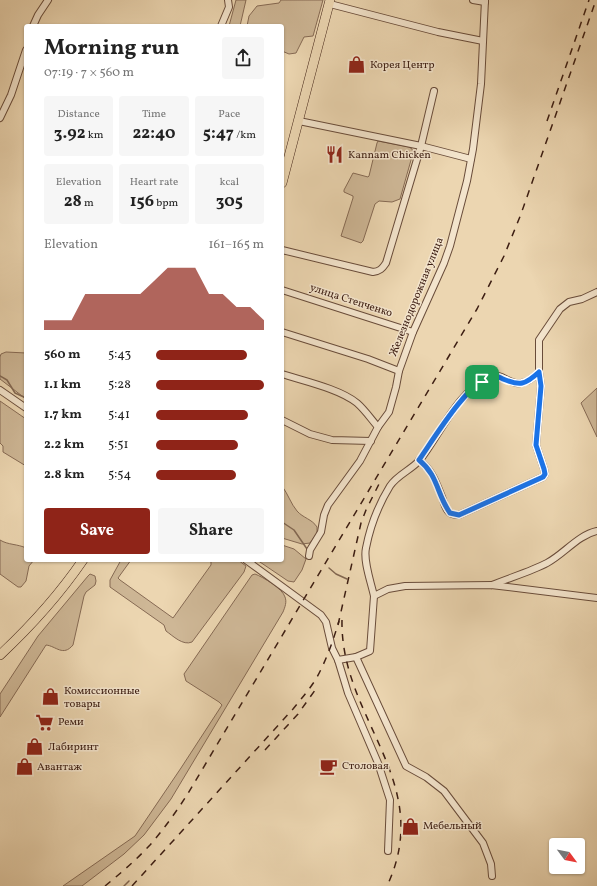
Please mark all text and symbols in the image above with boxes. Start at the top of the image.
text: Morning run [44,33,179,64]
button: share [222,37,264,79]
shop icon: Корея Центр [347,55,367,75]
place label: Корея Центр [370,58,435,73]
text: 07:19 · 7 × 560 m [44,64,134,82]
text: Distance [58,107,100,122]
text: Time [142,107,166,122]
text: Pace [218,107,240,122]
text: 3.92 [54,122,86,145]
text: 22:40 [133,122,175,145]
text: 5:47 [203,122,234,145]
text: km [86,128,104,143]
text: /km [234,128,256,143]
restaurant icon: Kannam Chicken [325,145,345,165]
place label: Kannam Chicken [348,148,431,163]
text: Elevation [56,175,102,190]
text: Heart rate [130,175,178,190]
text: kcal [220,175,239,190]
text: 28 [64,190,82,213]
text: 156 [130,190,154,213]
text: 305 [216,190,243,213]
text: m [82,196,94,211]
text: bpm [154,196,178,211]
street label: Железнодорожная улица [386,235,448,359]
text: Elevation [44,236,98,254]
text: 161–165 m [208,236,264,254]
street label: улица Степченко [308,281,394,321]
text: 560 m [44,346,81,364]
text: 5:43 [108,346,131,364]
pin [465,365,499,399]
icon: arrive [471,371,493,393]
text: 1.1 km [44,376,81,394]
text: 5:28 [108,376,131,394]
text: 1.7 km [44,406,82,424]
text: 5:41 [108,406,130,424]
text: 2.2 km [44,436,84,454]
text: 5:51 [108,436,129,454]
text: 2.8 km [44,466,85,484]
text: 5:54 [108,466,131,484]
button: Save [44,508,150,554]
button: Share [158,508,264,554]
place label: Комиссионные товары [64,684,140,712]
shop icon: Комиссионные товары [41,687,61,707]
supermarket icon: Реми [35,712,55,732]
place label: Реми [58,715,84,730]
shop icon: Лабиринт [25,737,45,757]
place label: Лабиринт [48,740,99,755]
cafe icon: Столовая [319,756,339,776]
shop icon: Авантаж [14,757,34,777]
place label: Столовая [342,759,389,774]
place label: Авантаж [37,760,82,775]
shop icon: Мебельный [400,816,420,836]
place label: Мебельный [423,819,482,834]
north arrow [549,838,585,874]
map controls [549,838,585,874]

